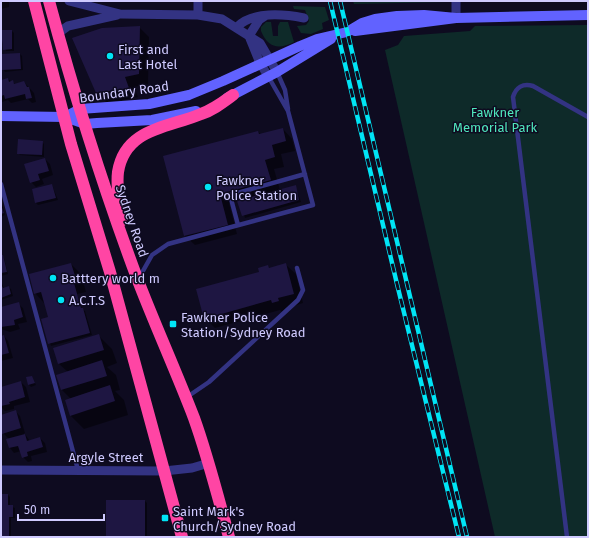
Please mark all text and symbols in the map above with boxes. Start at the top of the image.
place label: First and Last Hotel [118,42,178,72]
marker: First and Last Hotel [105,51,115,61]
street label: Boundary Road [78,78,170,106]
park label: Fawkner Memorial Park [453,105,538,135]
place label: Fawkner Police Station [216,173,297,203]
marker: Fawkner Police Station [203,182,213,192]
street label: Sydney Road [113,183,151,259]
place label: Batttery world m [61,271,160,286]
marker: Batttery world m [48,273,58,283]
place label: A.C.T.S [69,293,105,308]
marker: A.C.T.S [56,295,66,305]
place label: Fawkner Police Station/Sydney Road [181,310,306,340]
marker: Fawkner Police Station/Sydney Road [168,319,178,329]
street label: Argyle Street [69,450,144,465]
scale bar [18,496,104,522]
text: 50 m [24,503,50,517]
place label: Saint Mark's Church/Sydney Road [173,504,296,534]
marker: Saint Mark's Church/Sydney Road [160,513,170,523]

